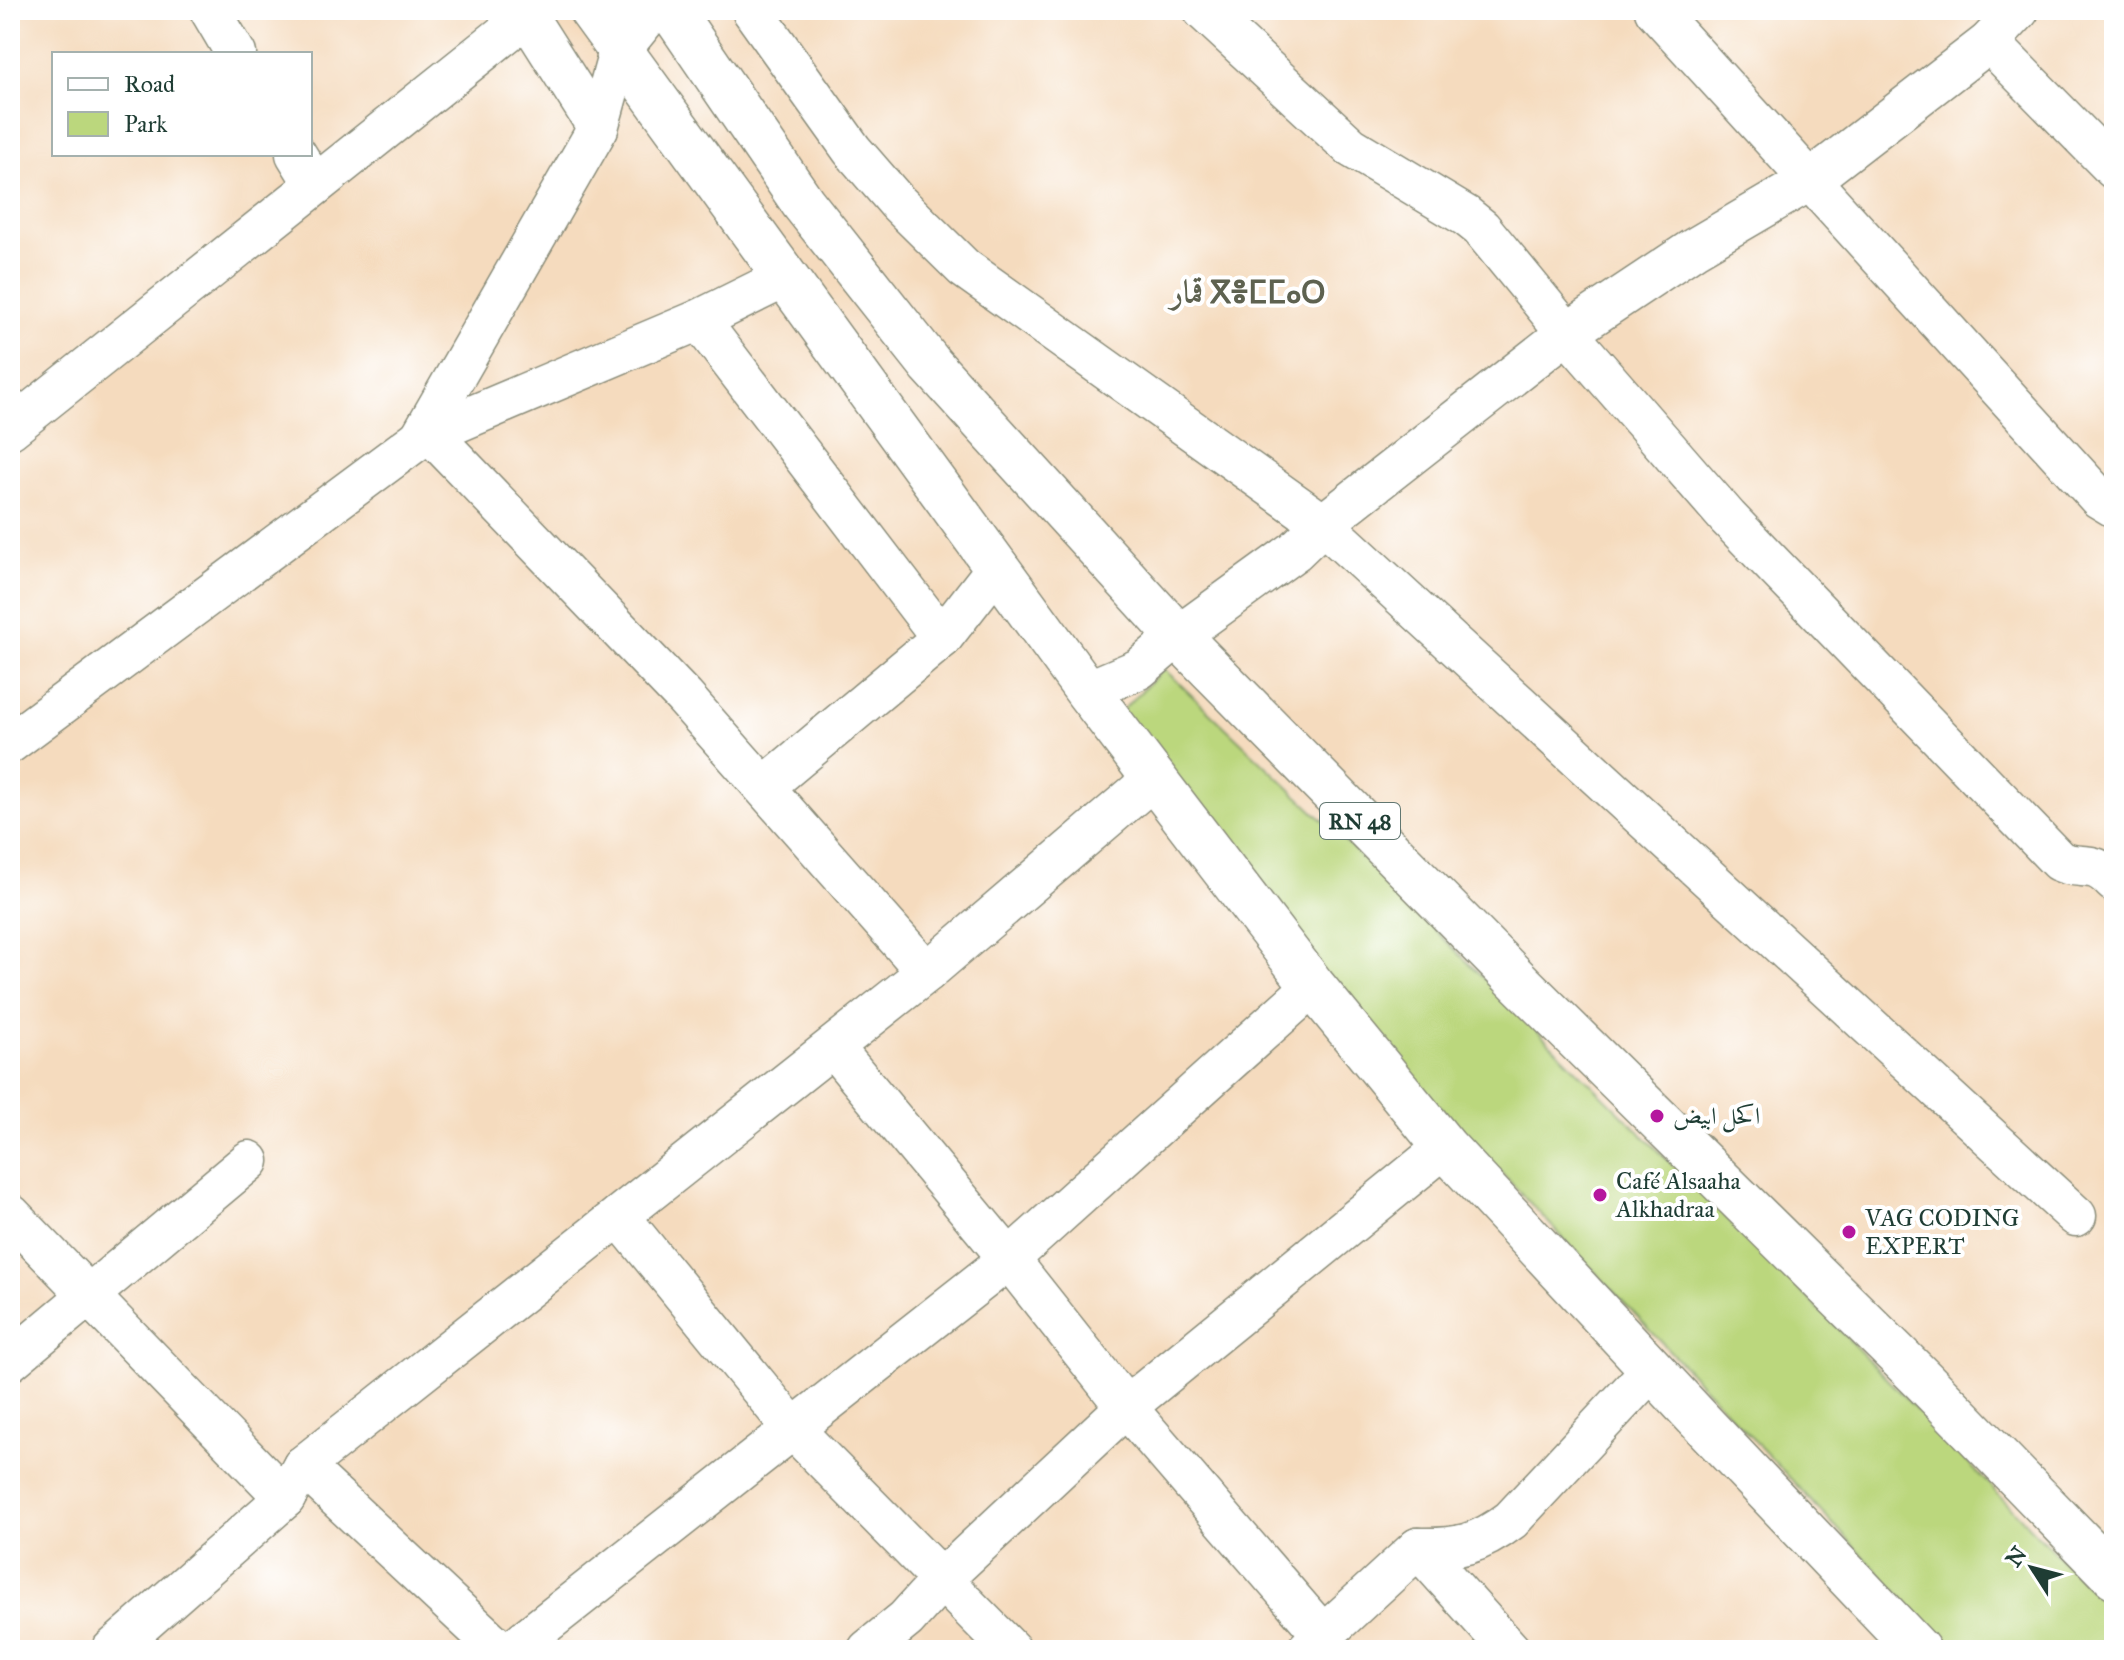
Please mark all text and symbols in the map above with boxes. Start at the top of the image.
legend [52,52,312,156]
text: Road [124,69,175,99]
text: Park [124,109,168,139]
district label: قمار ⴳⴻⵎⵎⴰⵔ [1167,273,1326,312]
road number: RN 48 [1320,803,1400,839]
place label: اكحل ابيض [1673,1101,1760,1133]
marker: اكحل ابيض [1648,1107,1666,1125]
place label: Café Alsaaha Alkhadraa [1615,1166,1742,1224]
marker: Café Alsaaha Alkhadraa [1591,1186,1609,1204]
place label: VAG CODING EXPERT [1864,1203,2019,1261]
marker: VAG CODING EXPERT [1840,1223,1858,1241]
north arrow [1992,1528,2072,1608]
text: N [2000,1541,2033,1572]

